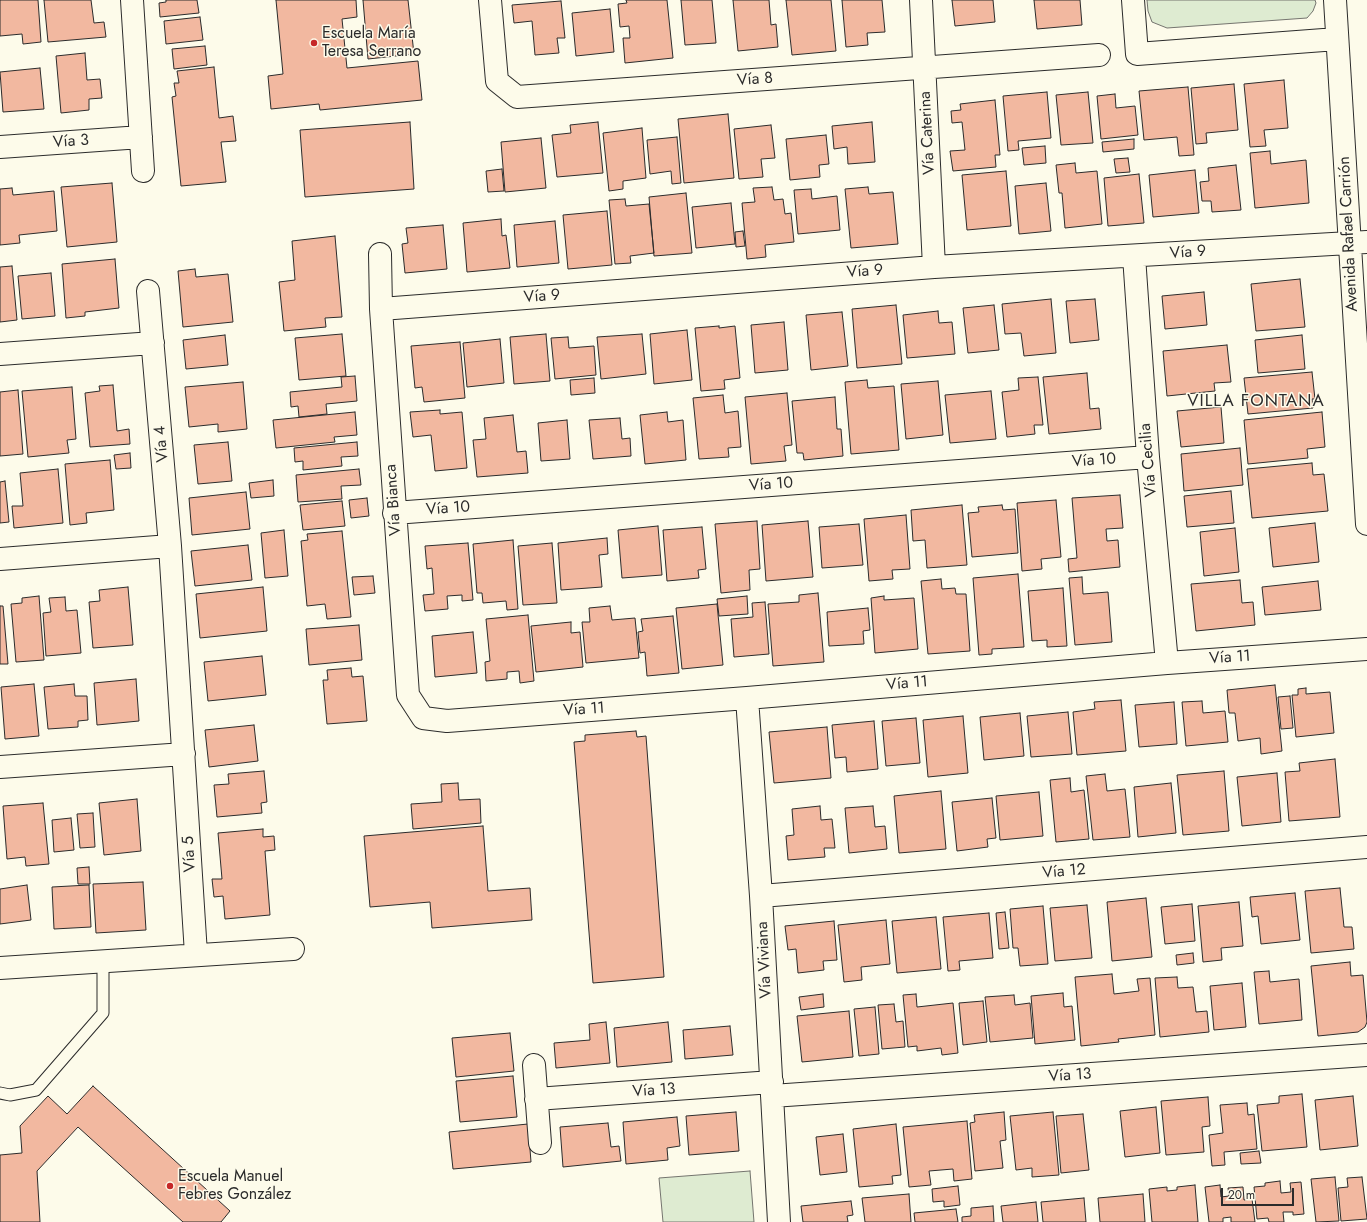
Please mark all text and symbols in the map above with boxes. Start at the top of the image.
place label: Escuela María Teresa Serrano [322,24,421,62]
marker: Escuela María Teresa Serrano [309,38,319,48]
street label: Vía 8 [736,69,774,91]
street label: Vía Caterina [916,91,940,175]
street label: Vía 3 [52,131,90,153]
street label: Avenida Rafael Carrión [1335,156,1363,312]
street label: Vía 9 [1169,242,1207,264]
street label: Vía 9 [846,261,884,283]
street label: Vía 9 [523,286,561,308]
district label: VILLA FONTANA [1187,392,1325,412]
street label: Vía Cecilia [1136,422,1162,498]
street label: Vía 4 [151,425,173,463]
street label: Vía 10 [1071,450,1117,472]
street label: Vía Bianca [382,464,406,536]
street label: Vía 10 [748,474,794,496]
street label: Vía 10 [425,498,471,520]
street label: Vía 11 [1209,647,1251,669]
street label: Vía 11 [885,673,929,695]
street label: Vía 11 [563,699,605,721]
street label: Vía 5 [179,835,201,873]
street label: Vía 12 [1041,861,1087,883]
street label: Vía Viviana [753,921,777,999]
street label: Vía 13 [1048,1065,1092,1087]
street label: Vía 13 [632,1080,676,1102]
place label: Escuela Manuel Febres González [178,1167,291,1205]
scale bar [1223,1180,1296,1206]
marker: Escuela Manuel Febres González [165,1181,175,1191]
text: 20 m [1228,1186,1255,1204]

